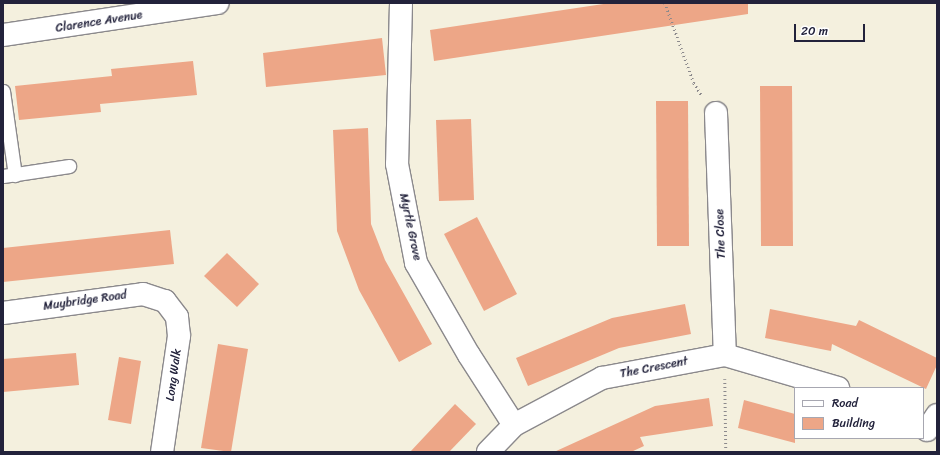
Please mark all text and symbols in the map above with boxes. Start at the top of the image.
street label: Clarence Avenue [55,8,143,36]
scale bar [796,16,867,42]
text: 20 m [801,20,828,42]
street label: Myrtle Grove [396,192,424,262]
street label: The Close [713,208,729,260]
street label: Muybridge Road [42,288,128,314]
street label: Long Walk [163,348,185,402]
street label: The Crescent [618,354,690,382]
legend [794,387,924,439]
text: Road [832,392,858,414]
text: Building [832,412,875,434]

